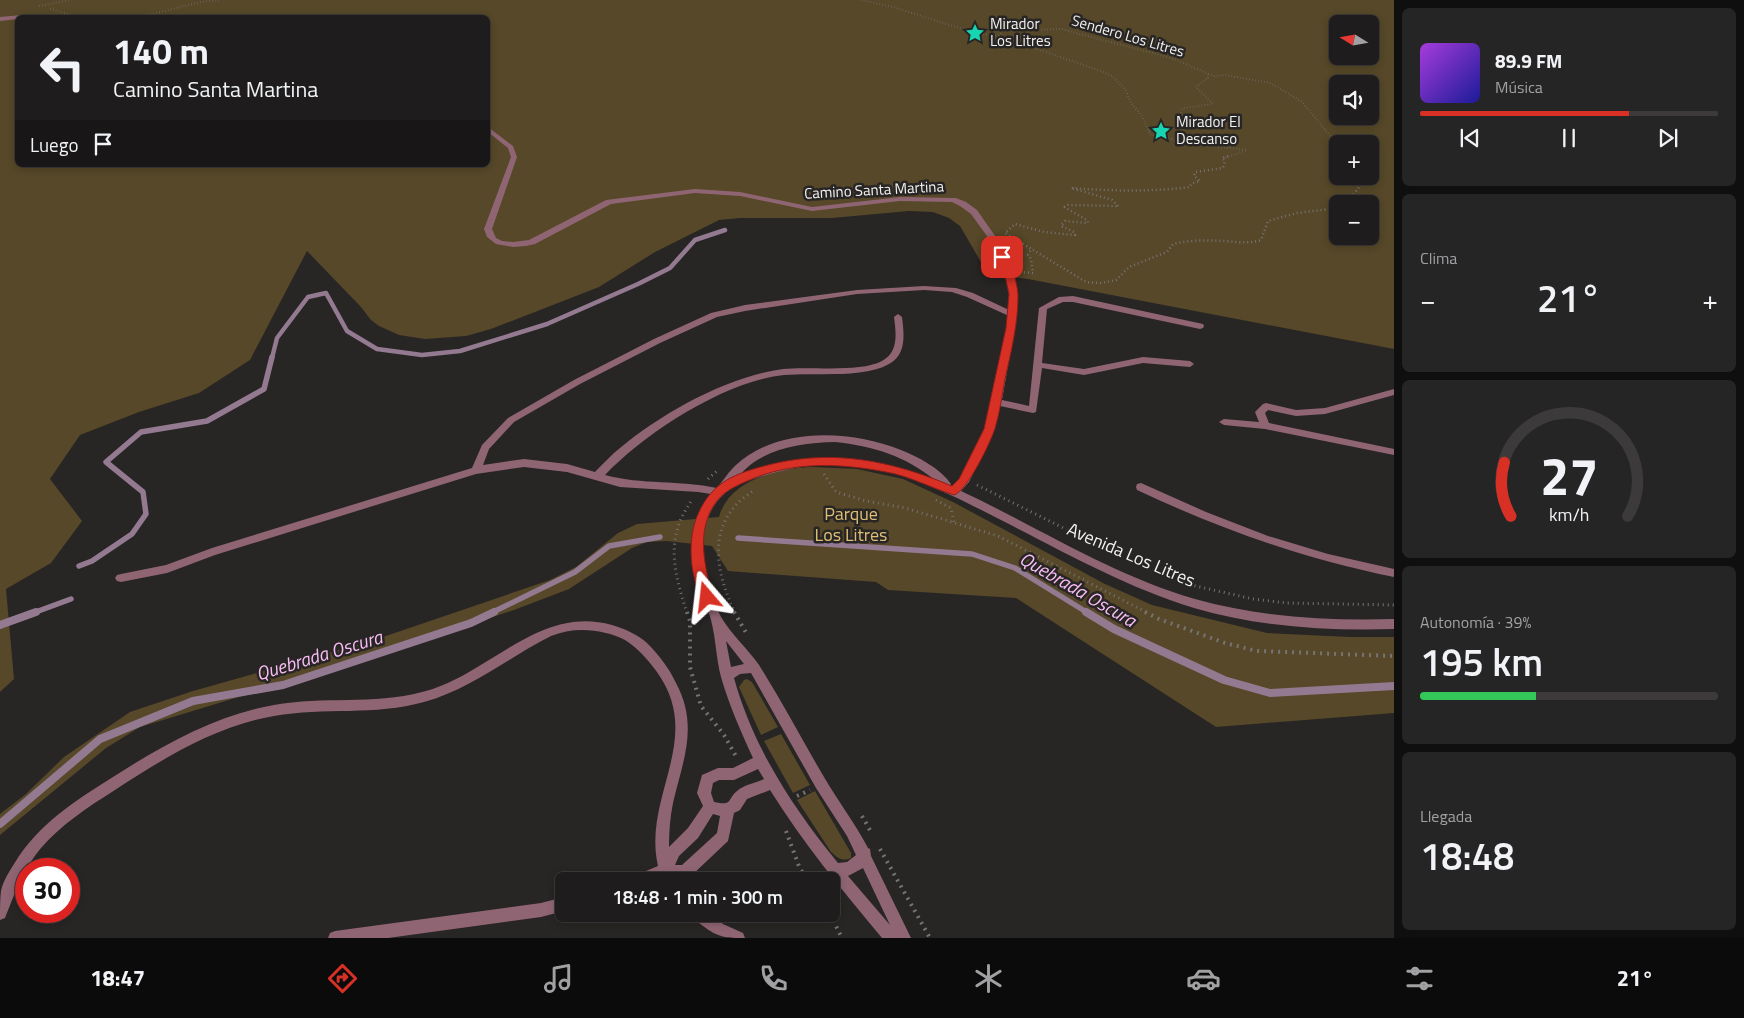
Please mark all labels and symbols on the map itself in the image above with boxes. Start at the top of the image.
street label: Sendero Los Litres [1069,8,1187,63]
place label: Mirador Los Litres [990,12,1051,52]
north arrow [1329,15,1379,65]
place icon: Mirador Los Litres [964,22,986,44]
place label: Mirador El Descanso [1176,110,1241,150]
place icon: Mirador El Descanso [1150,120,1172,142]
street label: Camino Santa Martina [803,174,945,205]
pin [981,236,1023,278]
park label: Parque Los Litres [815,500,887,548]
street label: Avenida Los Litres [1063,515,1199,594]
water label: Quebrada Oscura [1014,543,1143,635]
position arrow [680,570,732,622]
water label: Quebrada Oscura [252,621,387,687]
speed limit sign: 30 [15,858,80,923]

